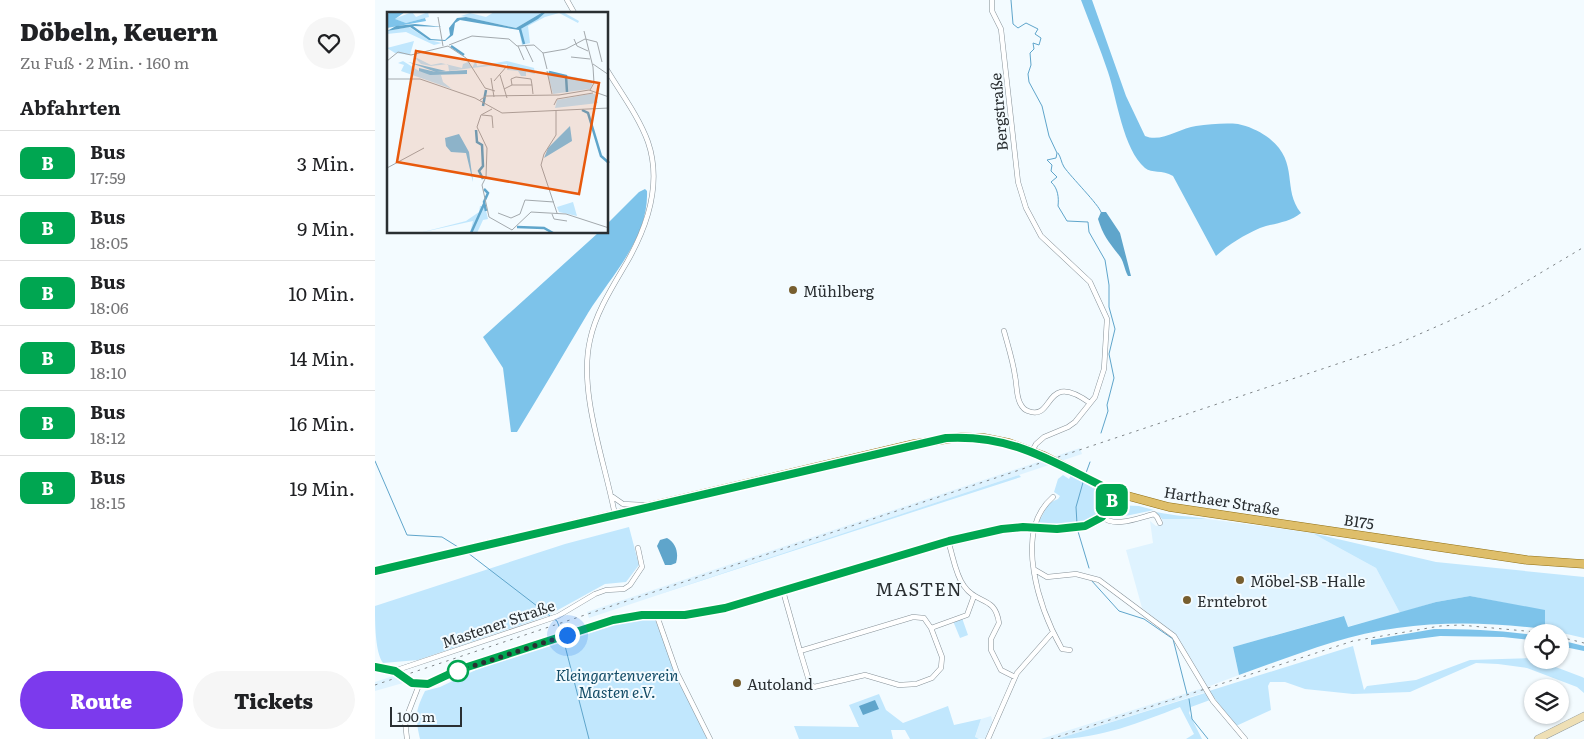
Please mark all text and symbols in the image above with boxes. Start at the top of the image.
inset map [387,12,609,234]
text: Döbeln, Keuern [20,13,218,48]
button: heart [303,17,355,69]
text: Zu Fuß · 2 Min. · 160 m [20,50,189,74]
street label: Bergstraße [983,72,1013,152]
text: Abfahrten [20,93,121,121]
text: Bus [90,137,125,165]
text: B [41,149,54,176]
text: 3 Min. [297,149,355,177]
text: 17:59 [90,165,126,189]
text: Bus [90,202,125,230]
text: B [41,214,54,241]
text: 9 Min. [297,214,355,242]
text: 18:05 [90,230,128,254]
text: Bus [90,267,125,295]
text: B [41,279,54,306]
text: 10 Min. [288,279,355,307]
place label: Mühlberg [803,279,875,302]
marker: Mühlberg [787,284,799,296]
text: 18:06 [90,295,129,319]
text: Bus [90,332,125,360]
text: B [41,344,54,371]
text: 14 Min. [290,344,355,372]
text: 18:10 [90,360,126,384]
text: Bus [90,397,125,425]
text: B [41,409,54,436]
text: 16 Min. [289,409,355,437]
text: 18:12 [90,425,125,449]
text: Bus [90,462,125,490]
text: B [41,474,54,501]
text: 19 Min. [289,474,355,502]
street label: Harthaer Straße [1162,479,1282,521]
line badge: B [1096,484,1128,516]
text: B [1106,486,1118,513]
text: 18:15 [90,490,125,514]
street label: B175 [1342,507,1376,535]
place label: Möbel-SB -Halle [1250,569,1365,592]
marker: Möbel-SB -Halle [1234,574,1246,586]
district label: MASTEN [875,575,963,602]
place label: Erntebrot [1197,589,1267,612]
street label: Mastener Straße [438,593,558,653]
marker: Erntebrot [1181,594,1193,606]
your location [555,623,580,648]
map controls [1524,624,1569,724]
button: locate [1524,624,1569,669]
unlabelled marker [447,660,469,682]
park label: Kleingartenverein Masten e.V. [555,663,679,703]
button: Route [20,671,183,729]
button: Tickets [193,671,355,729]
place label: Autoland [747,672,813,695]
marker: Autoland [731,677,743,689]
button: layers [1524,679,1569,724]
scale bar [390,704,463,727]
text: 100 m [397,706,435,726]

